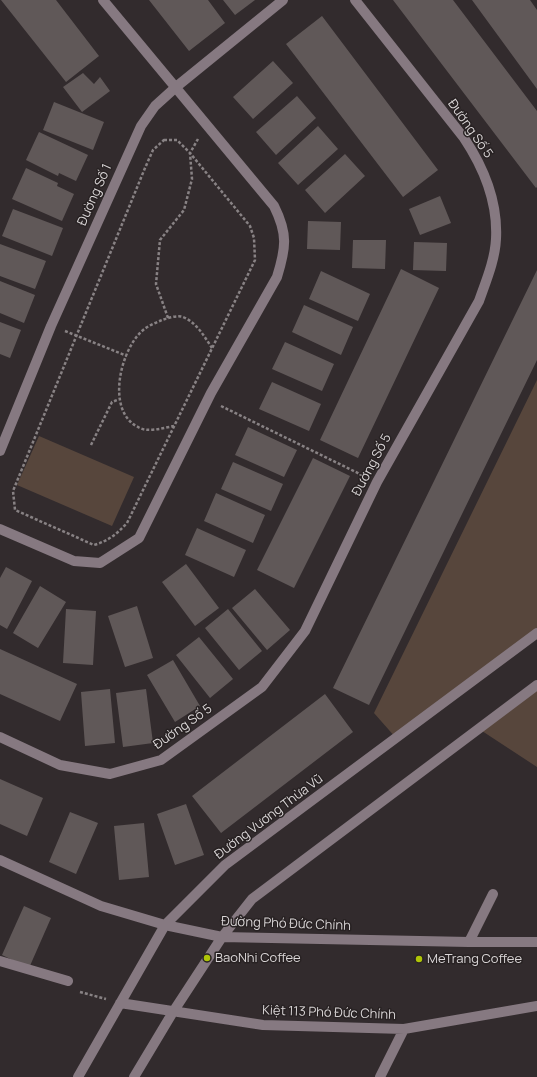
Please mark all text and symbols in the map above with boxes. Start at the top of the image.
street label: Đường Số 5 [444,97,496,161]
street label: Đường Số 1 [75,162,115,228]
street label: Đường Số 5 [349,431,395,499]
street label: Đường Số 5 [151,701,215,753]
street label: Đường Vương Thừa Vũ [212,771,326,863]
street label: Đường Phó Đức Chính [221,914,351,934]
place label: BaoNhi Coffee [215,950,301,966]
place label: MeTrang Coffee [427,951,522,967]
marker: BaoNhi Coffee [202,953,212,963]
marker: MeTrang Coffee [414,954,424,964]
street label: Kiệt 113 Phó Đức Chính [262,1003,396,1023]

